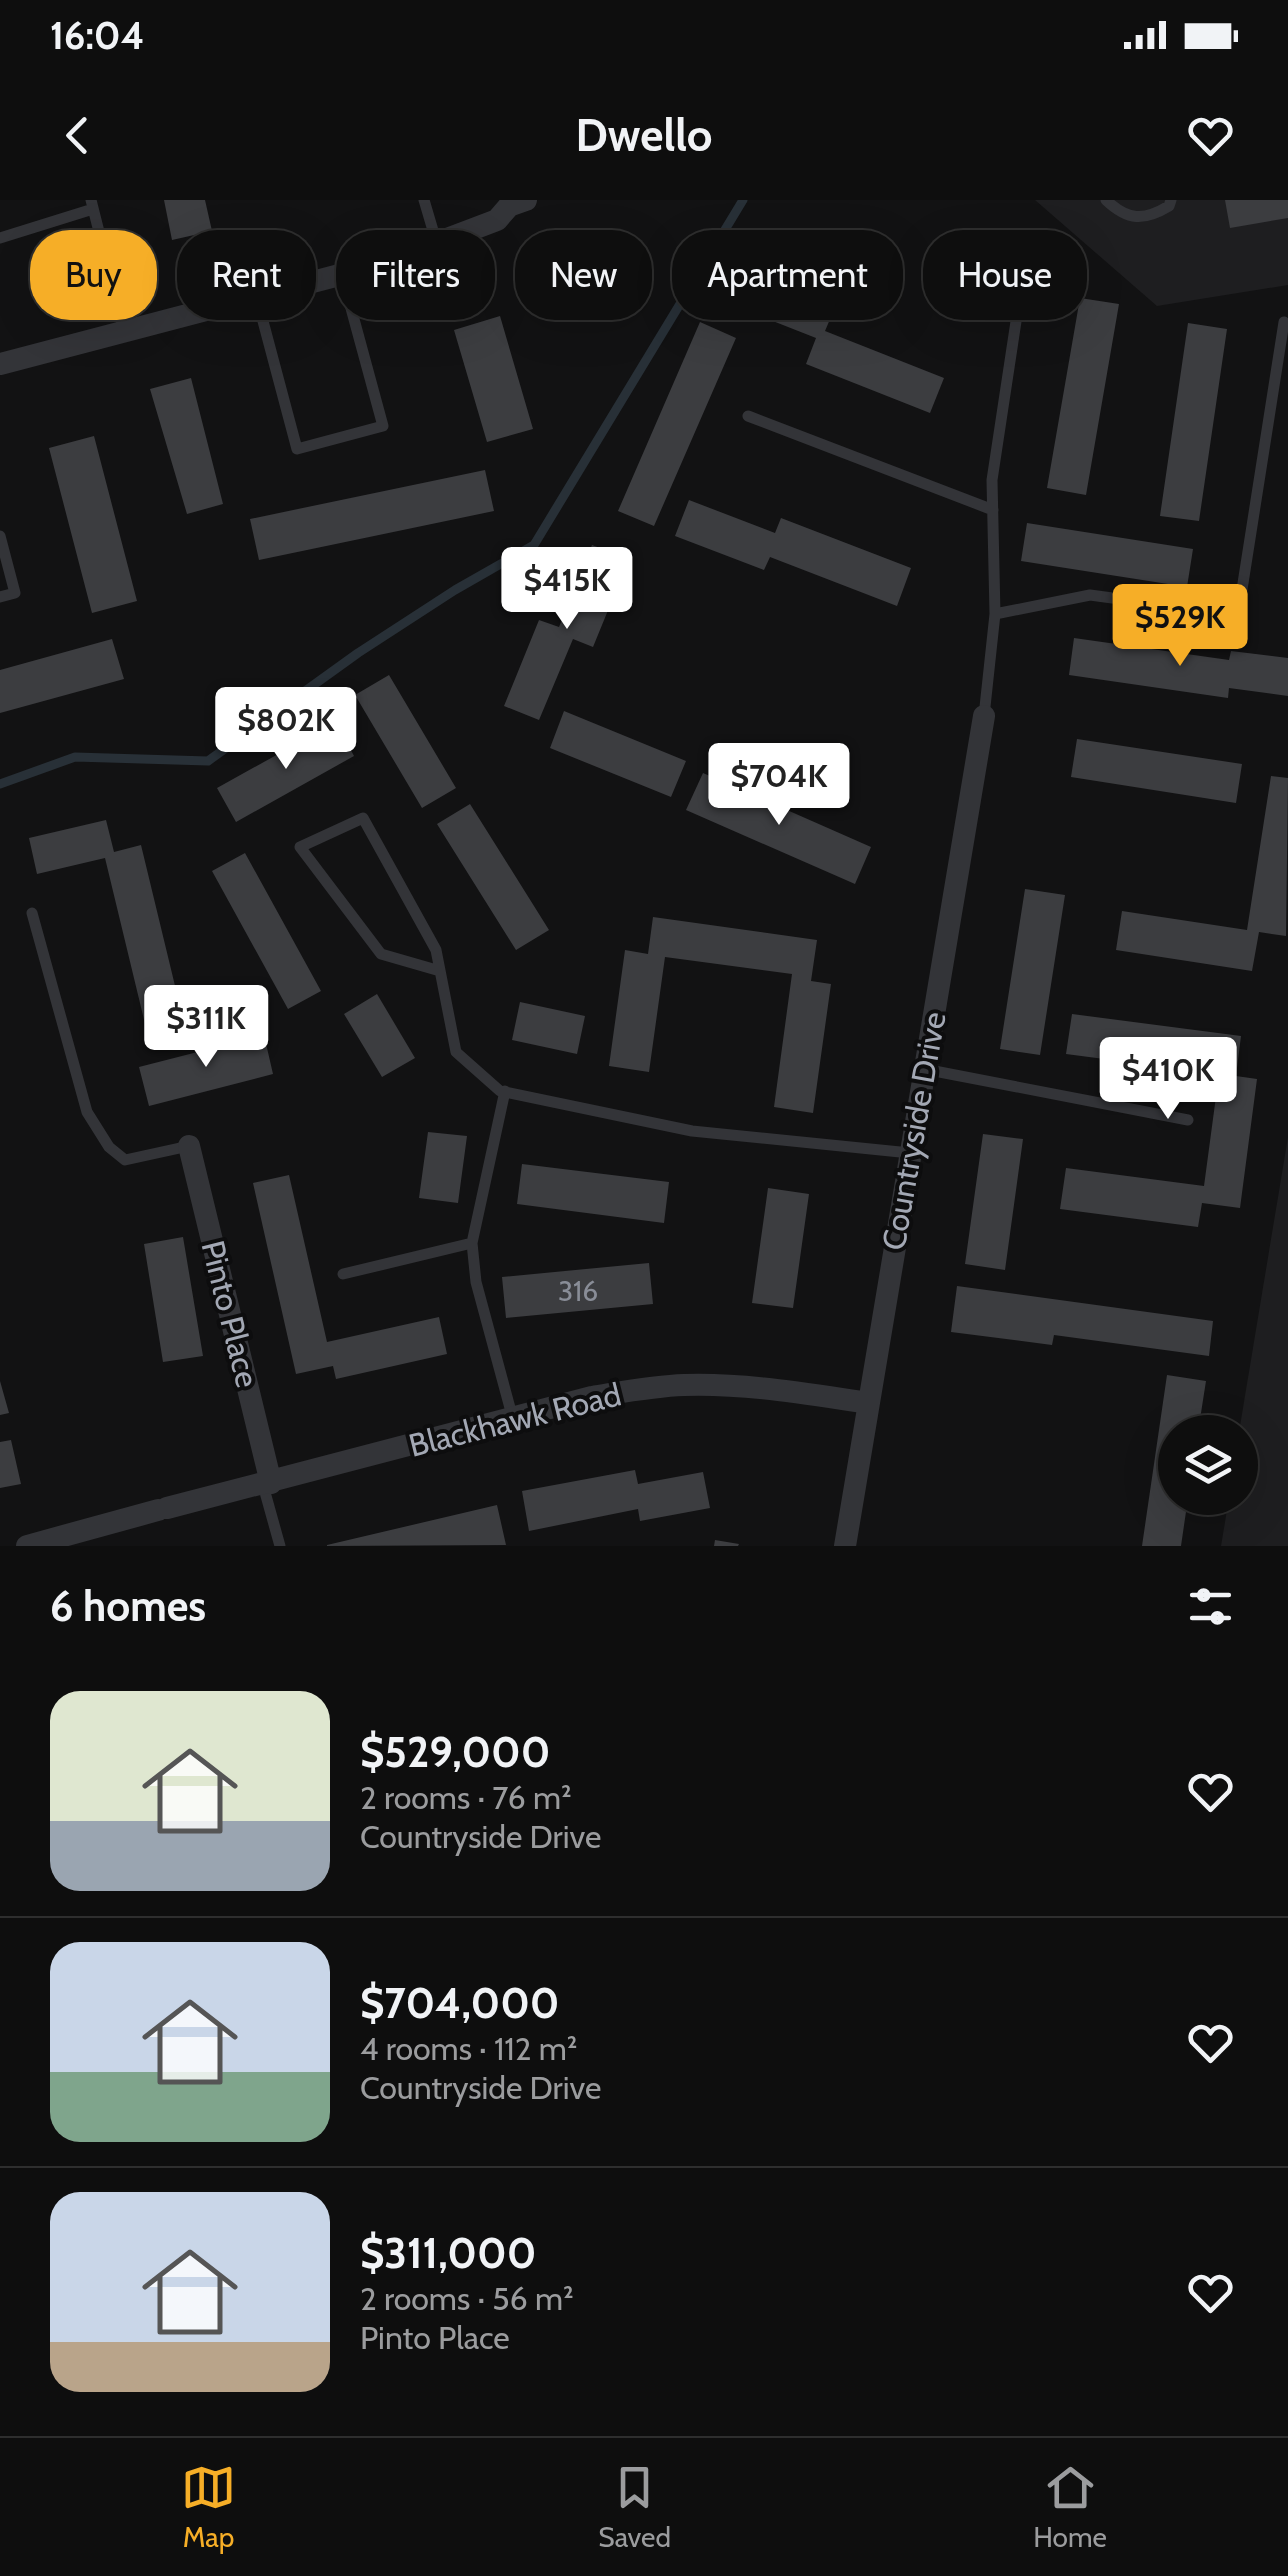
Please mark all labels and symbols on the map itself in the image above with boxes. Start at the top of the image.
pin: $415K [497,547,637,632]
pin: $529K [1110,584,1250,669]
pin: $802K [216,687,356,772]
pin: $704K [709,743,849,828]
pin: $311K [136,985,276,1070]
street label: Countryside Drive [873,1009,954,1253]
pin: $410K [1098,1037,1238,1122]
street label: Pinto Place [193,1237,268,1391]
house number: 316 [558,1274,598,1308]
street label: Blackhawk Road [405,1374,625,1465]

